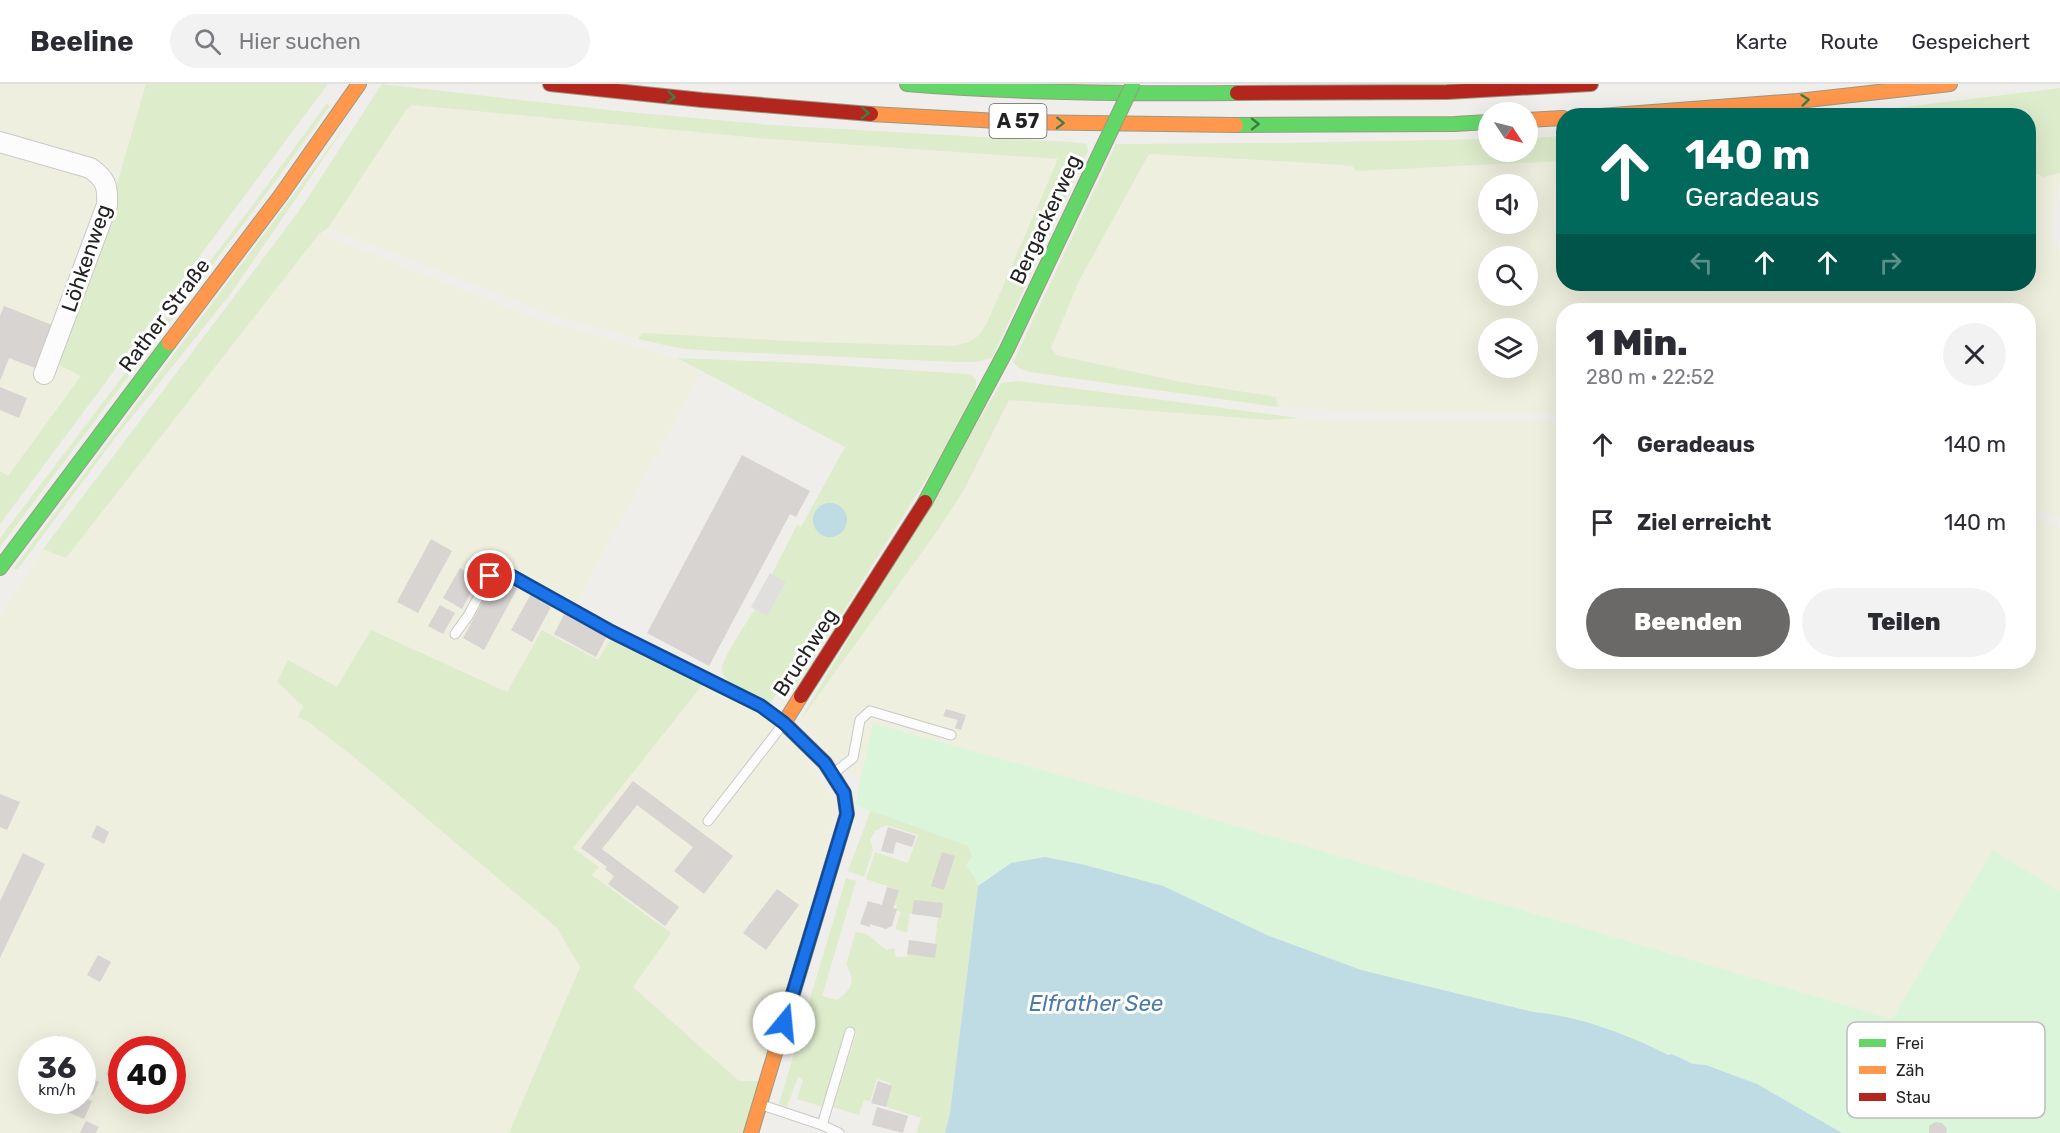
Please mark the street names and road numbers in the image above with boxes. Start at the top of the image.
road number: A 57 [990,104,1046,138]
street label: Bergackerweg [1004,150,1086,288]
street label: Löhkenweg [56,201,116,315]
street label: Rather Straße [113,253,215,377]
street label: Bruchweg [767,603,843,701]

